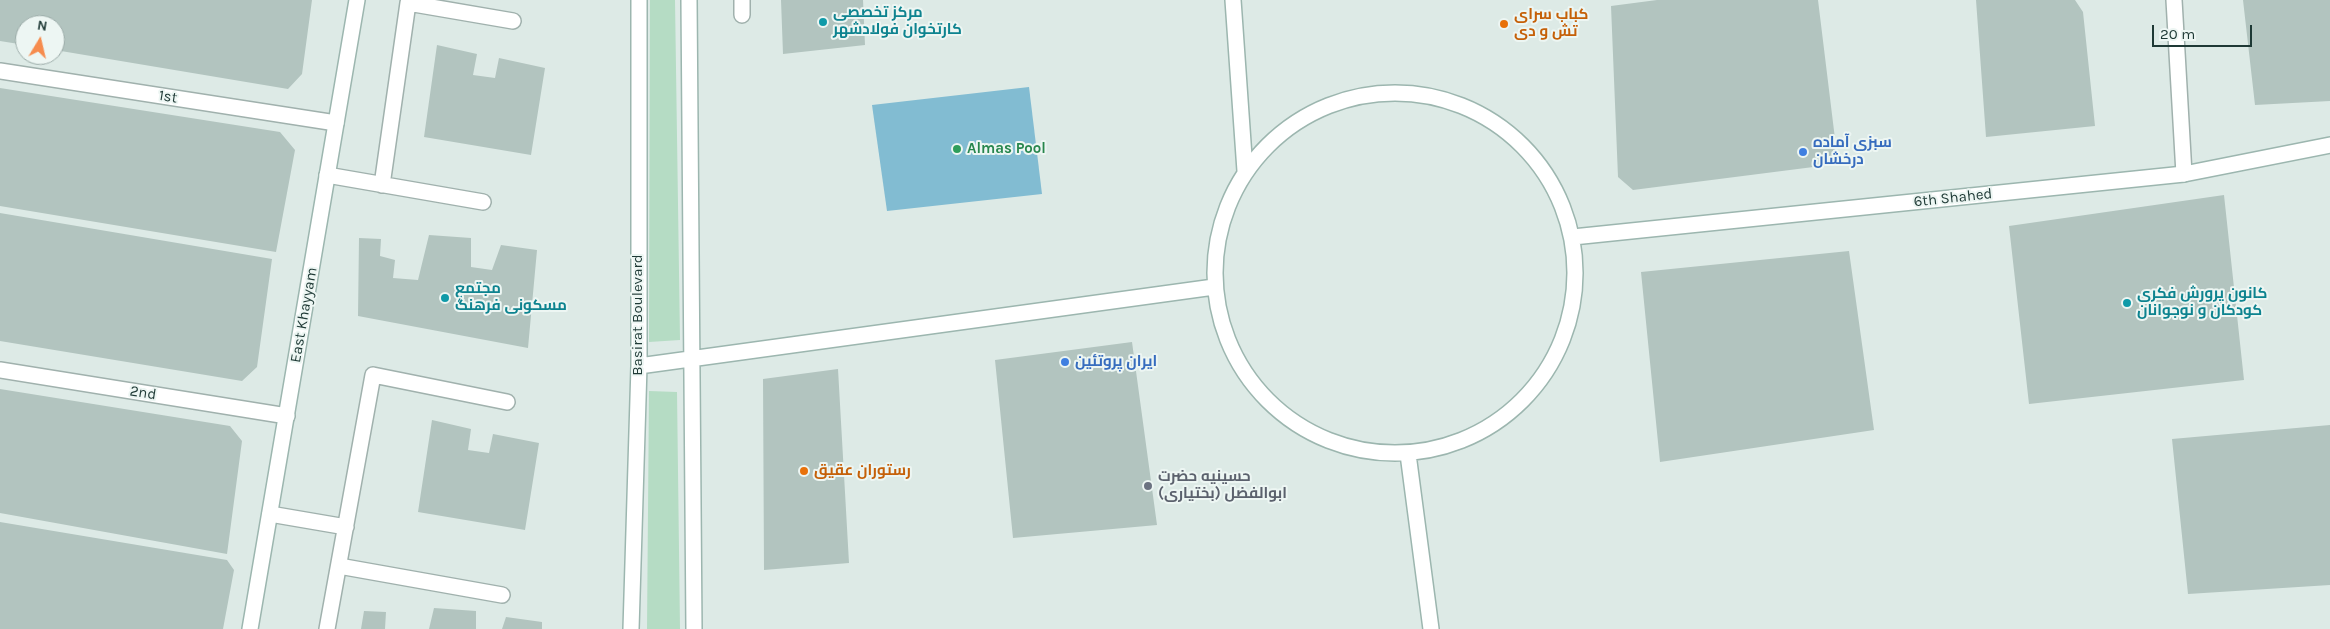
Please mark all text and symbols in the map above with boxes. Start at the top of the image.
place label: مرکز تخصصی کارتخوان فولادشهر [833,4,962,39]
place label: کباب سرای تش و دی [1514,6,1588,41]
north arrow [15,15,65,65]
scale bar [2155,15,2255,47]
text: N [36,16,49,35]
marker: مرکز تخصصی کارتخوان فولادشهر [817,16,829,28]
marker: کباب سرای تش و دی [1498,18,1510,30]
text: 20 m [2160,25,2195,43]
street label: 1st [157,87,179,107]
place label: سبزی آماده درخشان [1813,134,1892,169]
place label: Almas Pool [967,140,1046,158]
marker: Almas Pool [951,143,963,155]
marker: سبزی آماده درخشان [1797,146,1809,158]
street label: 6th Shahed [1913,185,1993,211]
street label: Basirat Boulevard [629,254,647,376]
street label: East Khayyam [287,266,321,364]
place label: مجتمع مسکونی فرهنگ [455,280,567,315]
place label: کانون پرورش فکری کودکان و نوجوانان [2137,285,2267,320]
marker: مجتمع مسکونی فرهنگ [439,292,451,304]
marker: کانون پرورش فکری کودکان و نوجوانان [2121,297,2133,309]
place label: ایران پروتئین [1075,353,1157,371]
marker: ایران پروتئین [1059,356,1071,368]
street label: 2nd [128,382,158,404]
place label: رستوران عقیق [814,462,911,480]
marker: رستوران عقیق [798,465,810,477]
place label: حسینیه حضرت ابوالفضل (بختیاری) [1158,468,1287,503]
marker: حسینیه حضرت ابوالفضل (بختیاری) [1142,480,1154,492]

